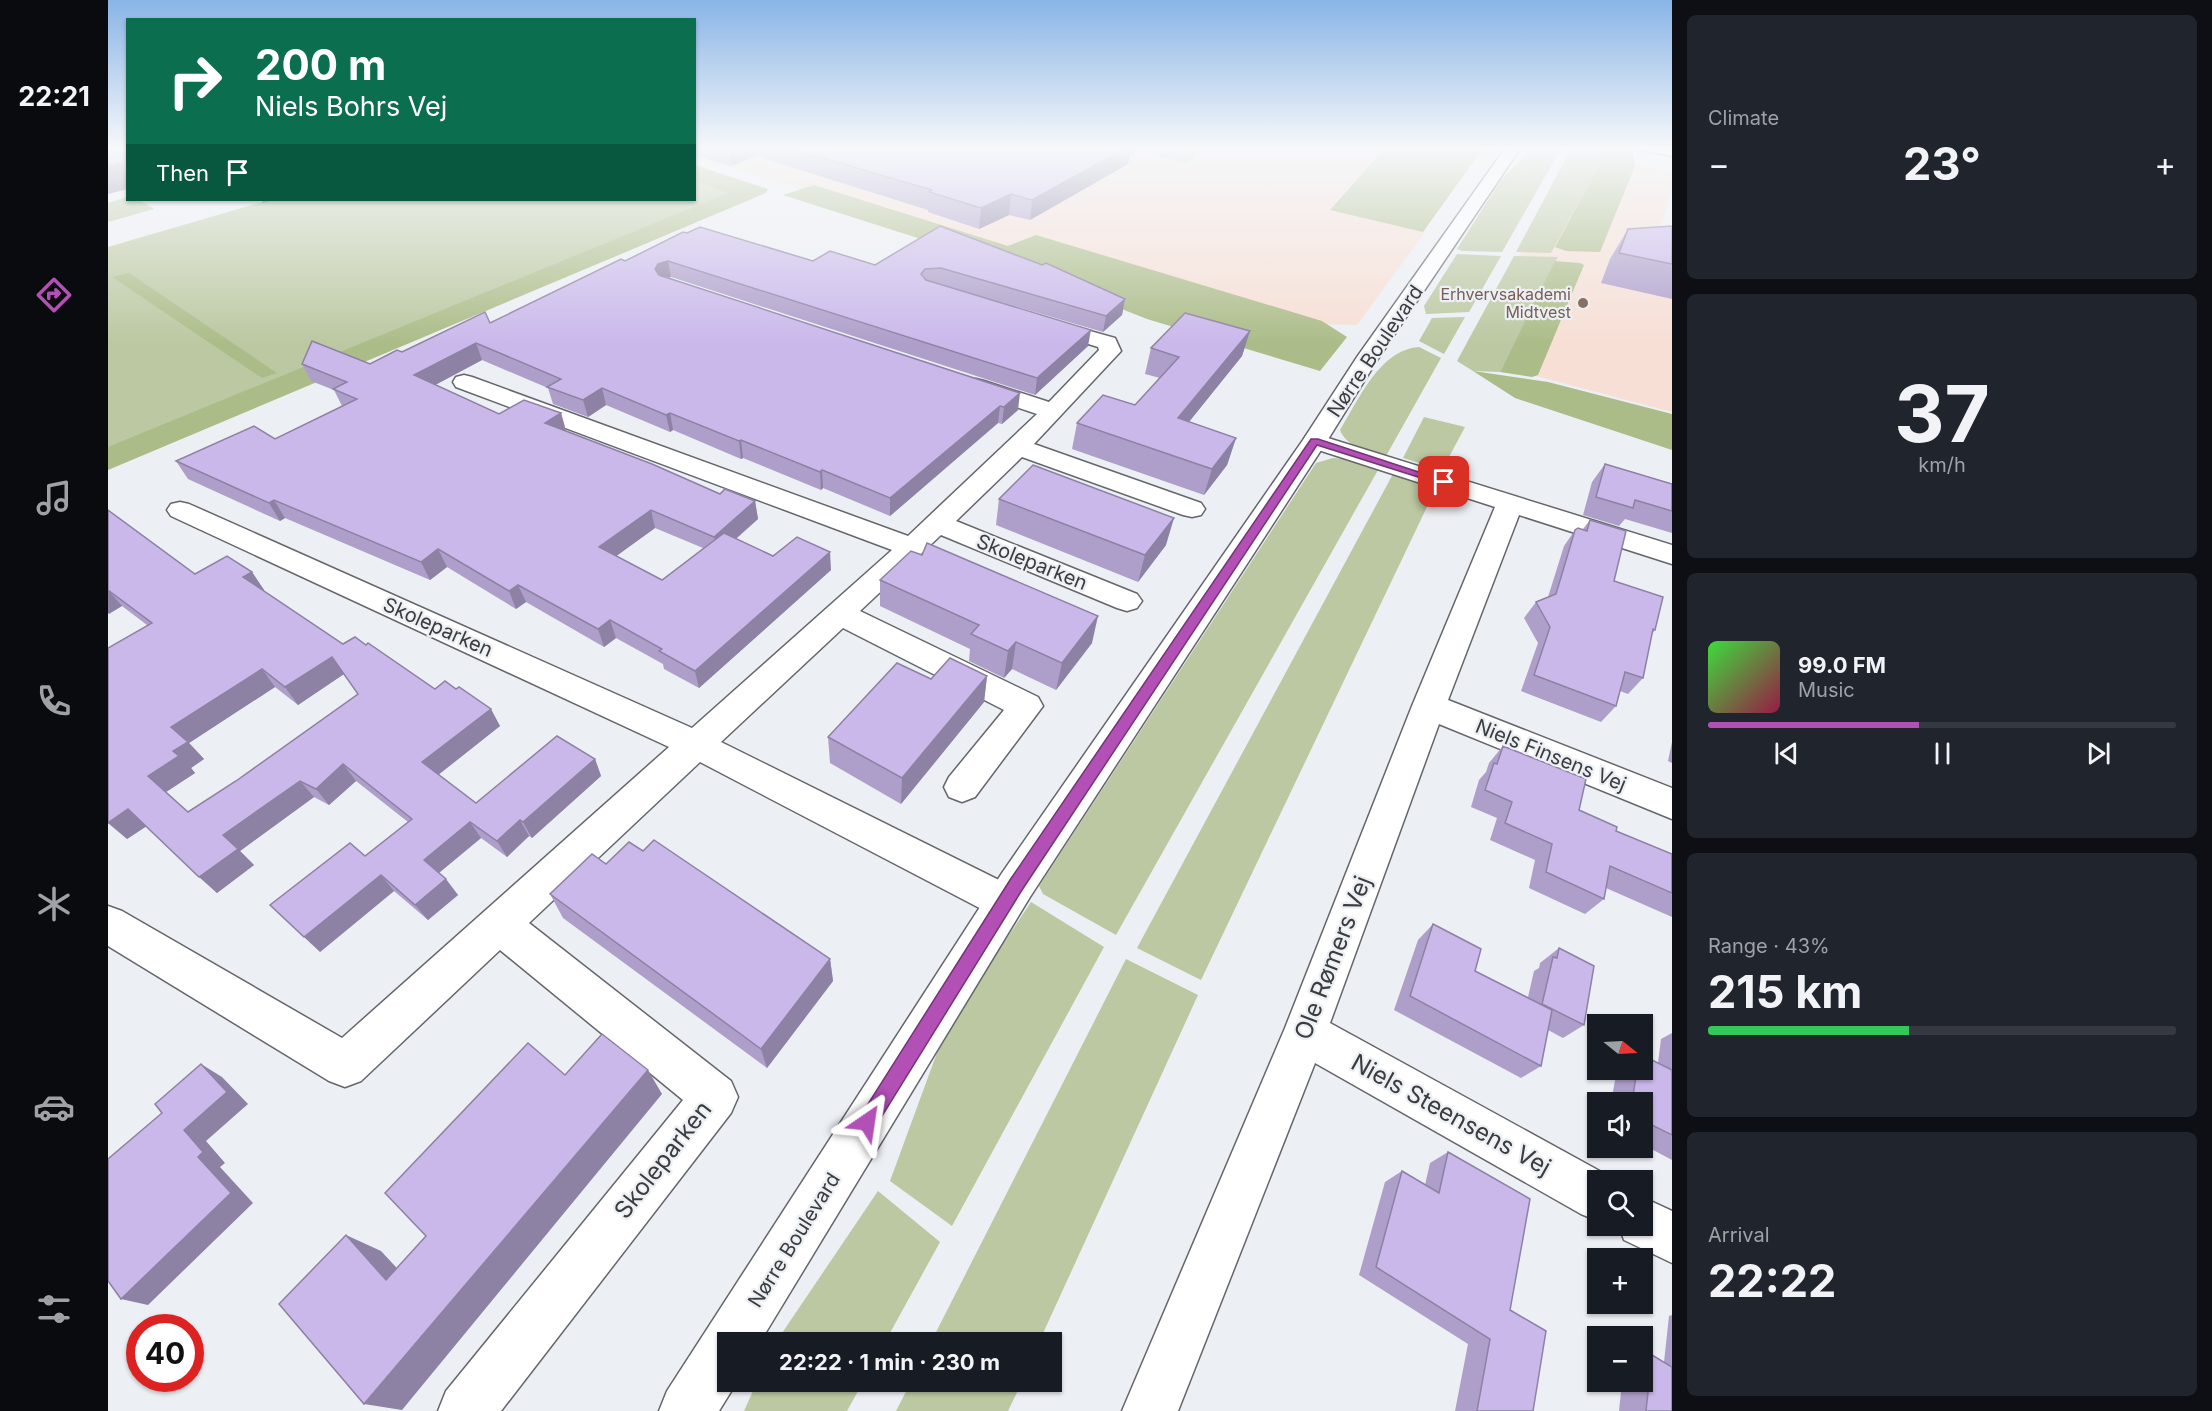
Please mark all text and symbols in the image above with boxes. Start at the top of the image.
text: 200 m [255,39,386,90]
icon: right [156,42,234,120]
text: 22:21 [18,80,90,113]
text: Niels Bohrs Vej [255,90,447,123]
text: Climate [1708,106,1779,130]
text: 23° [1903,136,1981,191]
text: − [1708,144,1730,184]
text: + [2154,144,2176,184]
icon: arrive [221,156,254,189]
text: Then [156,160,209,186]
icon: directions [33,274,75,316]
street label: Nørre Boulevard [1322,280,1428,422]
place label: Erhvervsakademi Midtvest [1440,284,1571,322]
marker: Erhvervsakademi Midtvest [1576,296,1590,310]
text: 37 [1894,366,1990,461]
text: km/h [1918,453,1966,477]
pin [1418,456,1469,507]
icon: arrive [1427,465,1460,498]
icon: music [33,477,75,519]
street label: Skoleparken [973,529,1091,595]
street label: Skoleparken [380,592,496,662]
text: 99.0 FM [1798,652,1886,678]
text: Music [1798,678,1855,702]
icon: phone [33,680,75,722]
street label: Niels Finsens Vej [1472,714,1630,796]
icon: previous [1770,737,1803,770]
icon: pause [1926,737,1959,770]
icon: next [2082,737,2115,770]
street label: Ole Rømers Vej [1288,872,1377,1044]
icon: climate [33,883,75,925]
text: Range · 43% [1708,934,1830,958]
text: 215 km [1708,964,1862,1019]
north arrow [1587,1014,1653,1080]
map controls [1587,1014,1653,1392]
street label: Niels Steensens Vej [1346,1048,1556,1181]
icon: car [33,1086,75,1128]
position arrow [835,1090,899,1154]
button: sound [1587,1092,1653,1158]
street label: Skoleparken [608,1095,717,1224]
street label: Nørre Boulevard [743,1168,845,1312]
button: search [1587,1170,1653,1236]
text: Arrival [1708,1223,1770,1247]
button: + [1587,1248,1653,1314]
text: 22:22 [1708,1253,1836,1308]
icon: filters [33,1288,75,1330]
speed limit sign: 40 [126,1314,204,1392]
button: − [1587,1326,1653,1392]
text: 22:22 · 1 min · 230 m [779,1349,1000,1375]

